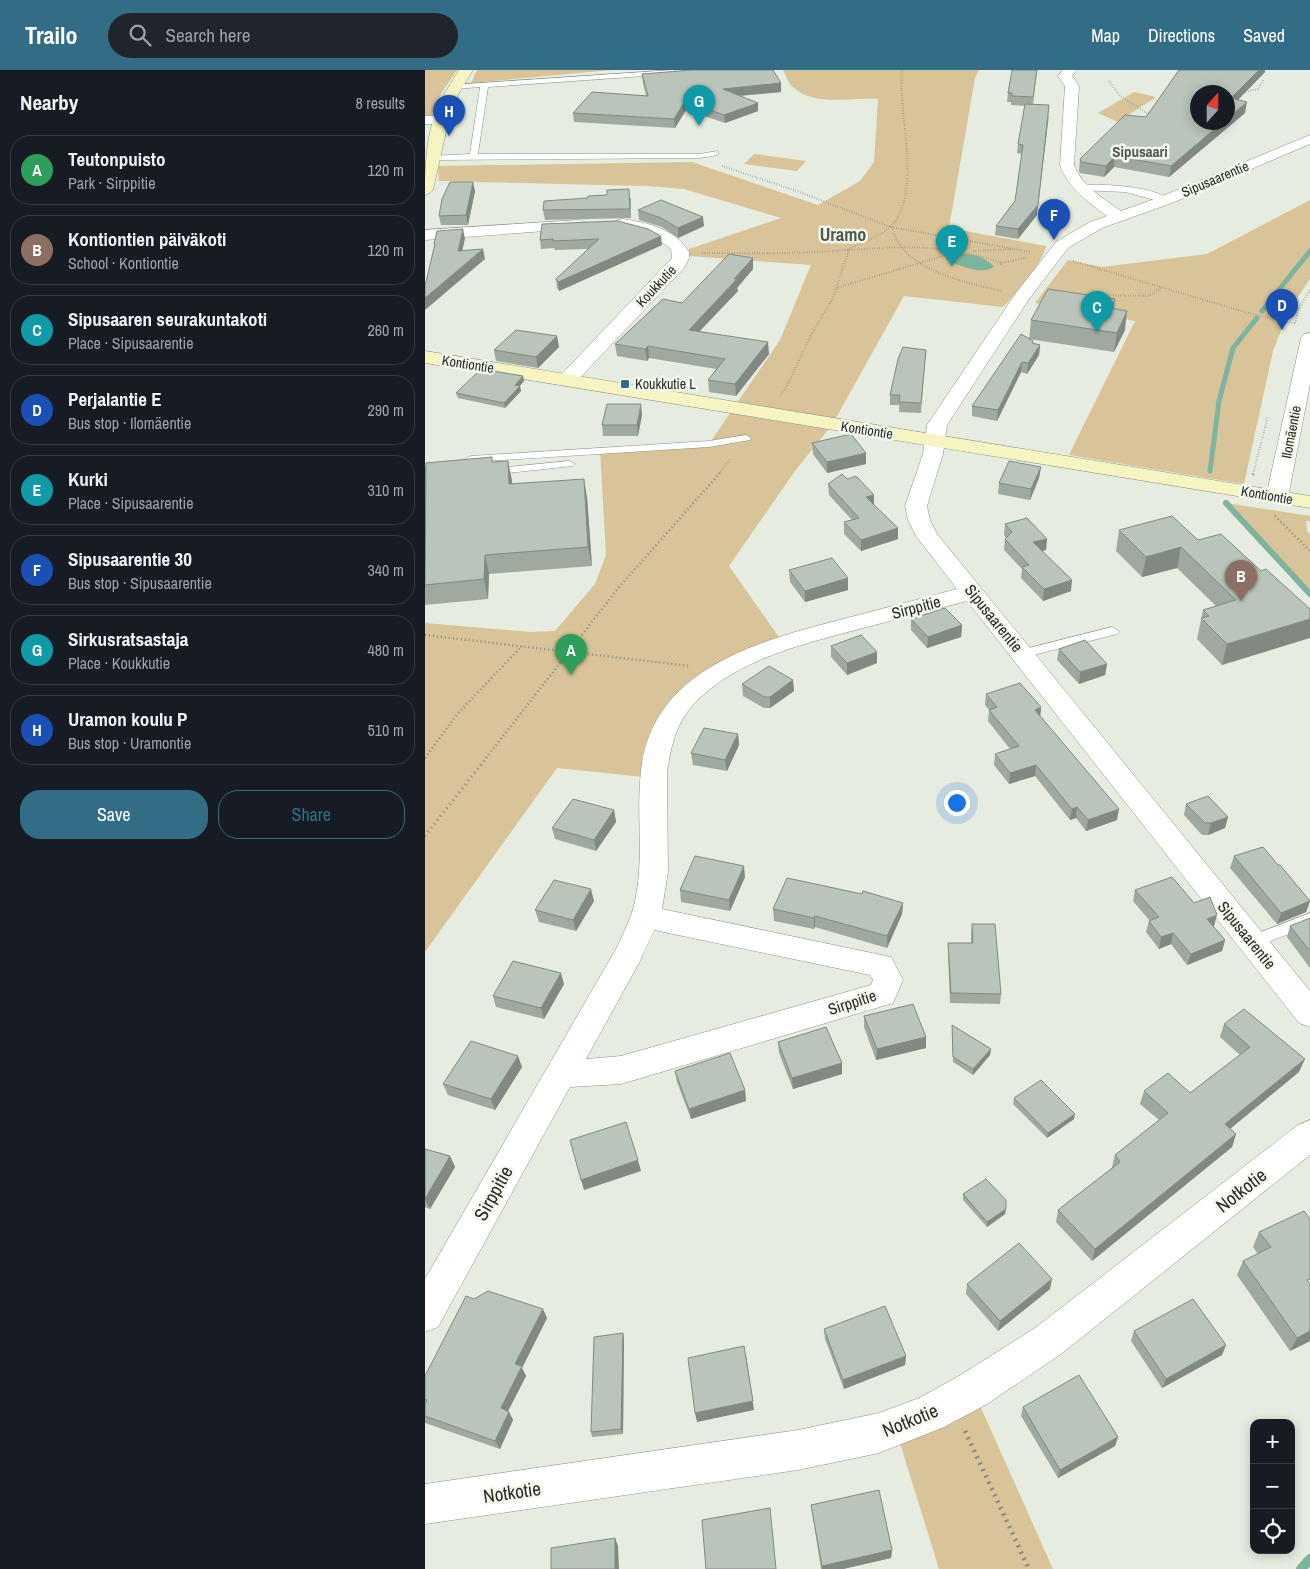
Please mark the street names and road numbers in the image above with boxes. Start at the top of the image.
street label: Sipusaarentie [1179,157,1251,201]
street label: Koukkutie [632,261,680,311]
street label: Kontiontie [441,351,495,377]
street label: Ilomäentie [1277,404,1305,460]
street label: Kontiontie [840,417,894,443]
street label: Kontiontie [1240,482,1294,508]
street label: Sipusaarentie [960,579,1028,657]
street label: Sirppitie [889,590,943,624]
street label: Sipusaarentie [1213,896,1281,974]
street label: Sirppitie [825,984,879,1020]
street label: Sirppitie [467,1161,519,1225]
street label: Notkotie [1210,1162,1272,1218]
street label: Notkotie [878,1397,942,1443]
street label: Notkotie [481,1475,543,1509]

